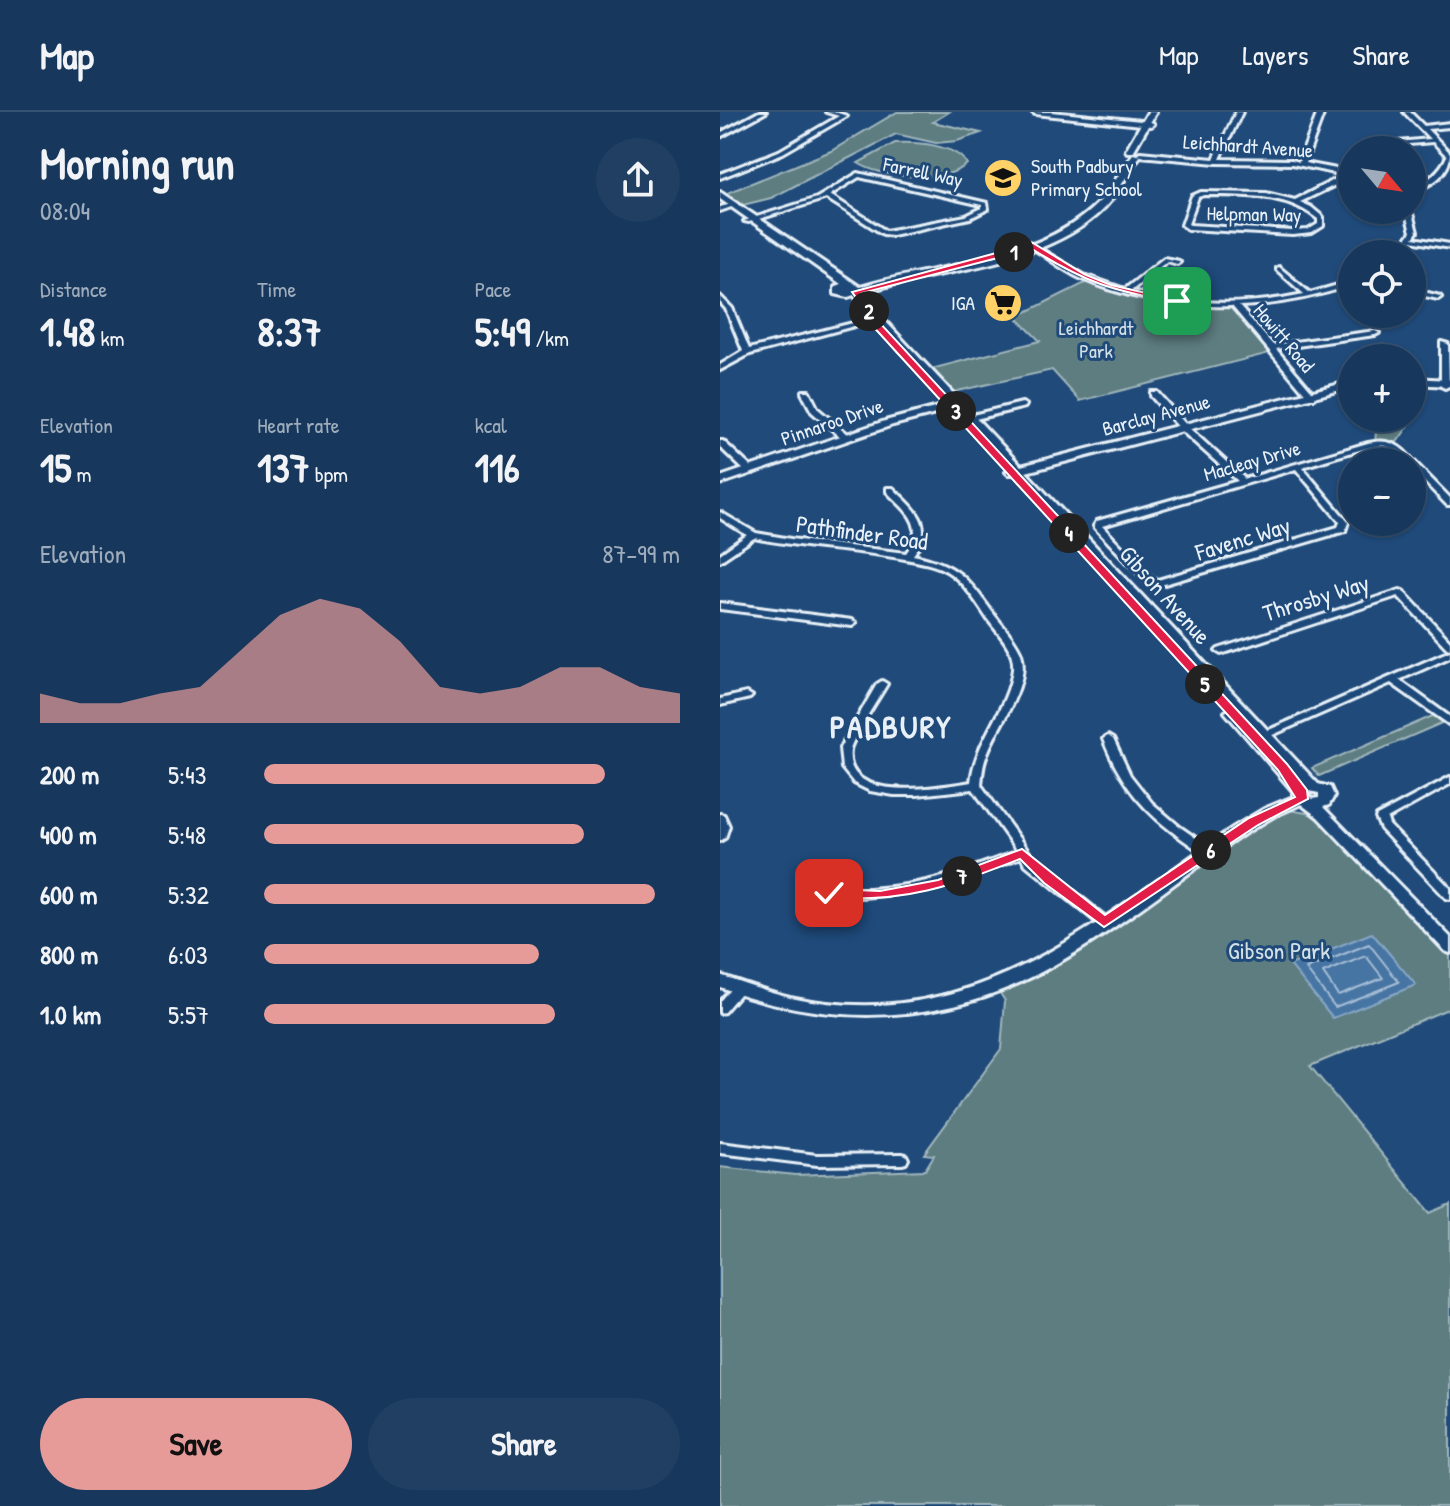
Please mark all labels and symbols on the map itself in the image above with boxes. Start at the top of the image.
street label: Leichhardt Avenue [1182,128,1314,164]
north arrow [1338,136,1426,224]
street label: Farrell Way [880,150,965,193]
place label: South Padbury Primary School [1031,152,1142,202]
school or university icon: South Padbury Primary School [982,157,1024,199]
street label: Helpman Way [1206,199,1302,228]
pin: 1 [994,232,1034,272]
pin [1143,267,1211,335]
supermarket icon: IGA [982,282,1024,324]
place label: IGA [951,289,975,316]
pin: 2 [849,291,889,331]
street label: Howitt Road [1248,297,1321,378]
park label: Leichhardt Park [1059,314,1134,364]
street label: Barclay Avenue [1099,387,1213,442]
street label: Pinnaroo Drive [777,391,886,452]
pin: 3 [936,391,976,431]
street label: Macleay Drive [1200,434,1303,487]
street label: Pathfinder Road [794,507,930,557]
street label: Favenc Way [1190,508,1294,568]
pin: 4 [1049,513,1089,553]
street label: Gibson Avenue [1113,538,1219,651]
street label: Throsby Way [1259,566,1373,628]
pin: 5 [1185,664,1225,704]
district label: PADBURY [830,705,952,748]
pin: 6 [1191,830,1231,870]
pin: 7 [942,856,982,896]
pin [795,859,863,927]
park label: Gibson Park [1228,934,1330,966]

